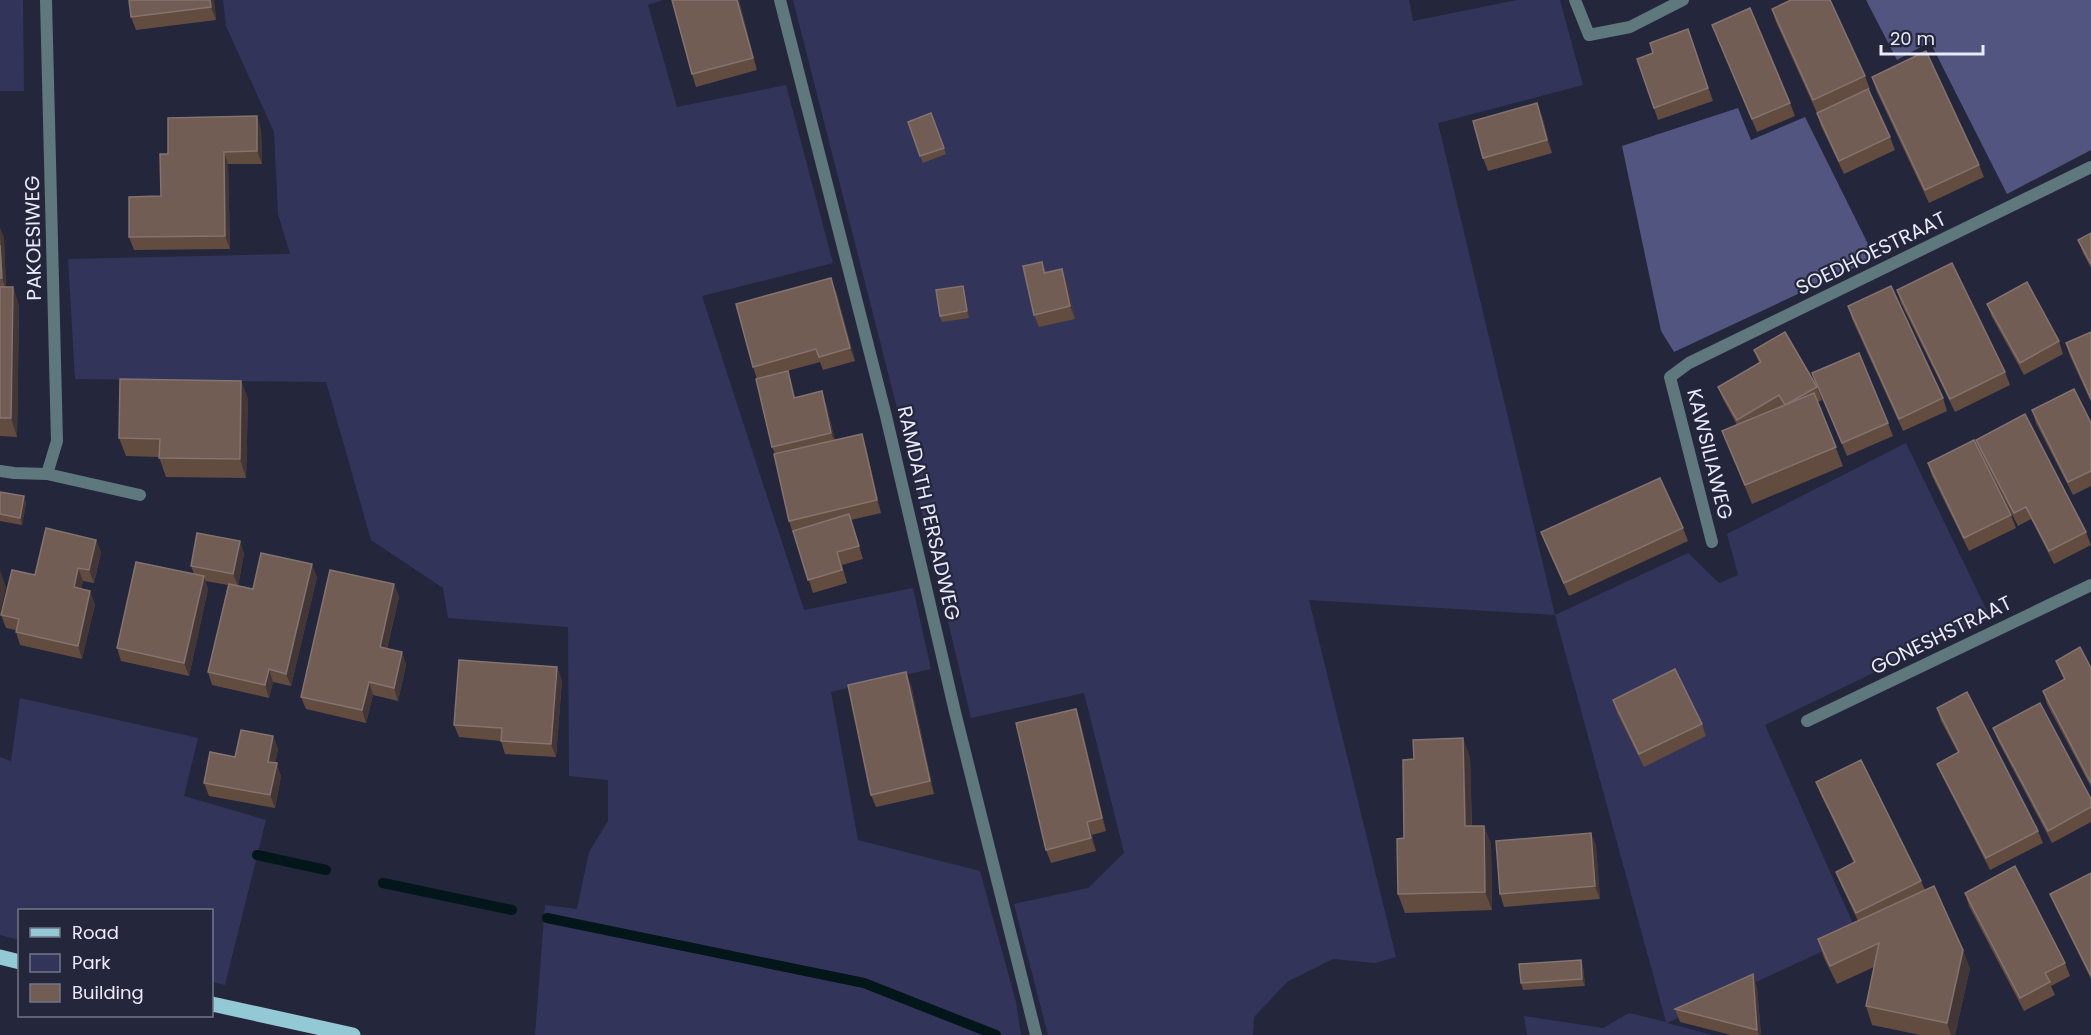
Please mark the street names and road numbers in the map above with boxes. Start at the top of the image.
street label: PAKOESIWEG [18,175,48,301]
street label: SOEDHOESTRAAT [1791,204,1951,302]
street label: KAWSILIAWEG [1680,386,1740,522]
street label: RAMDATH PERSADWEG [891,403,967,623]
street label: GONESHSTRAAT [1866,589,2016,681]

